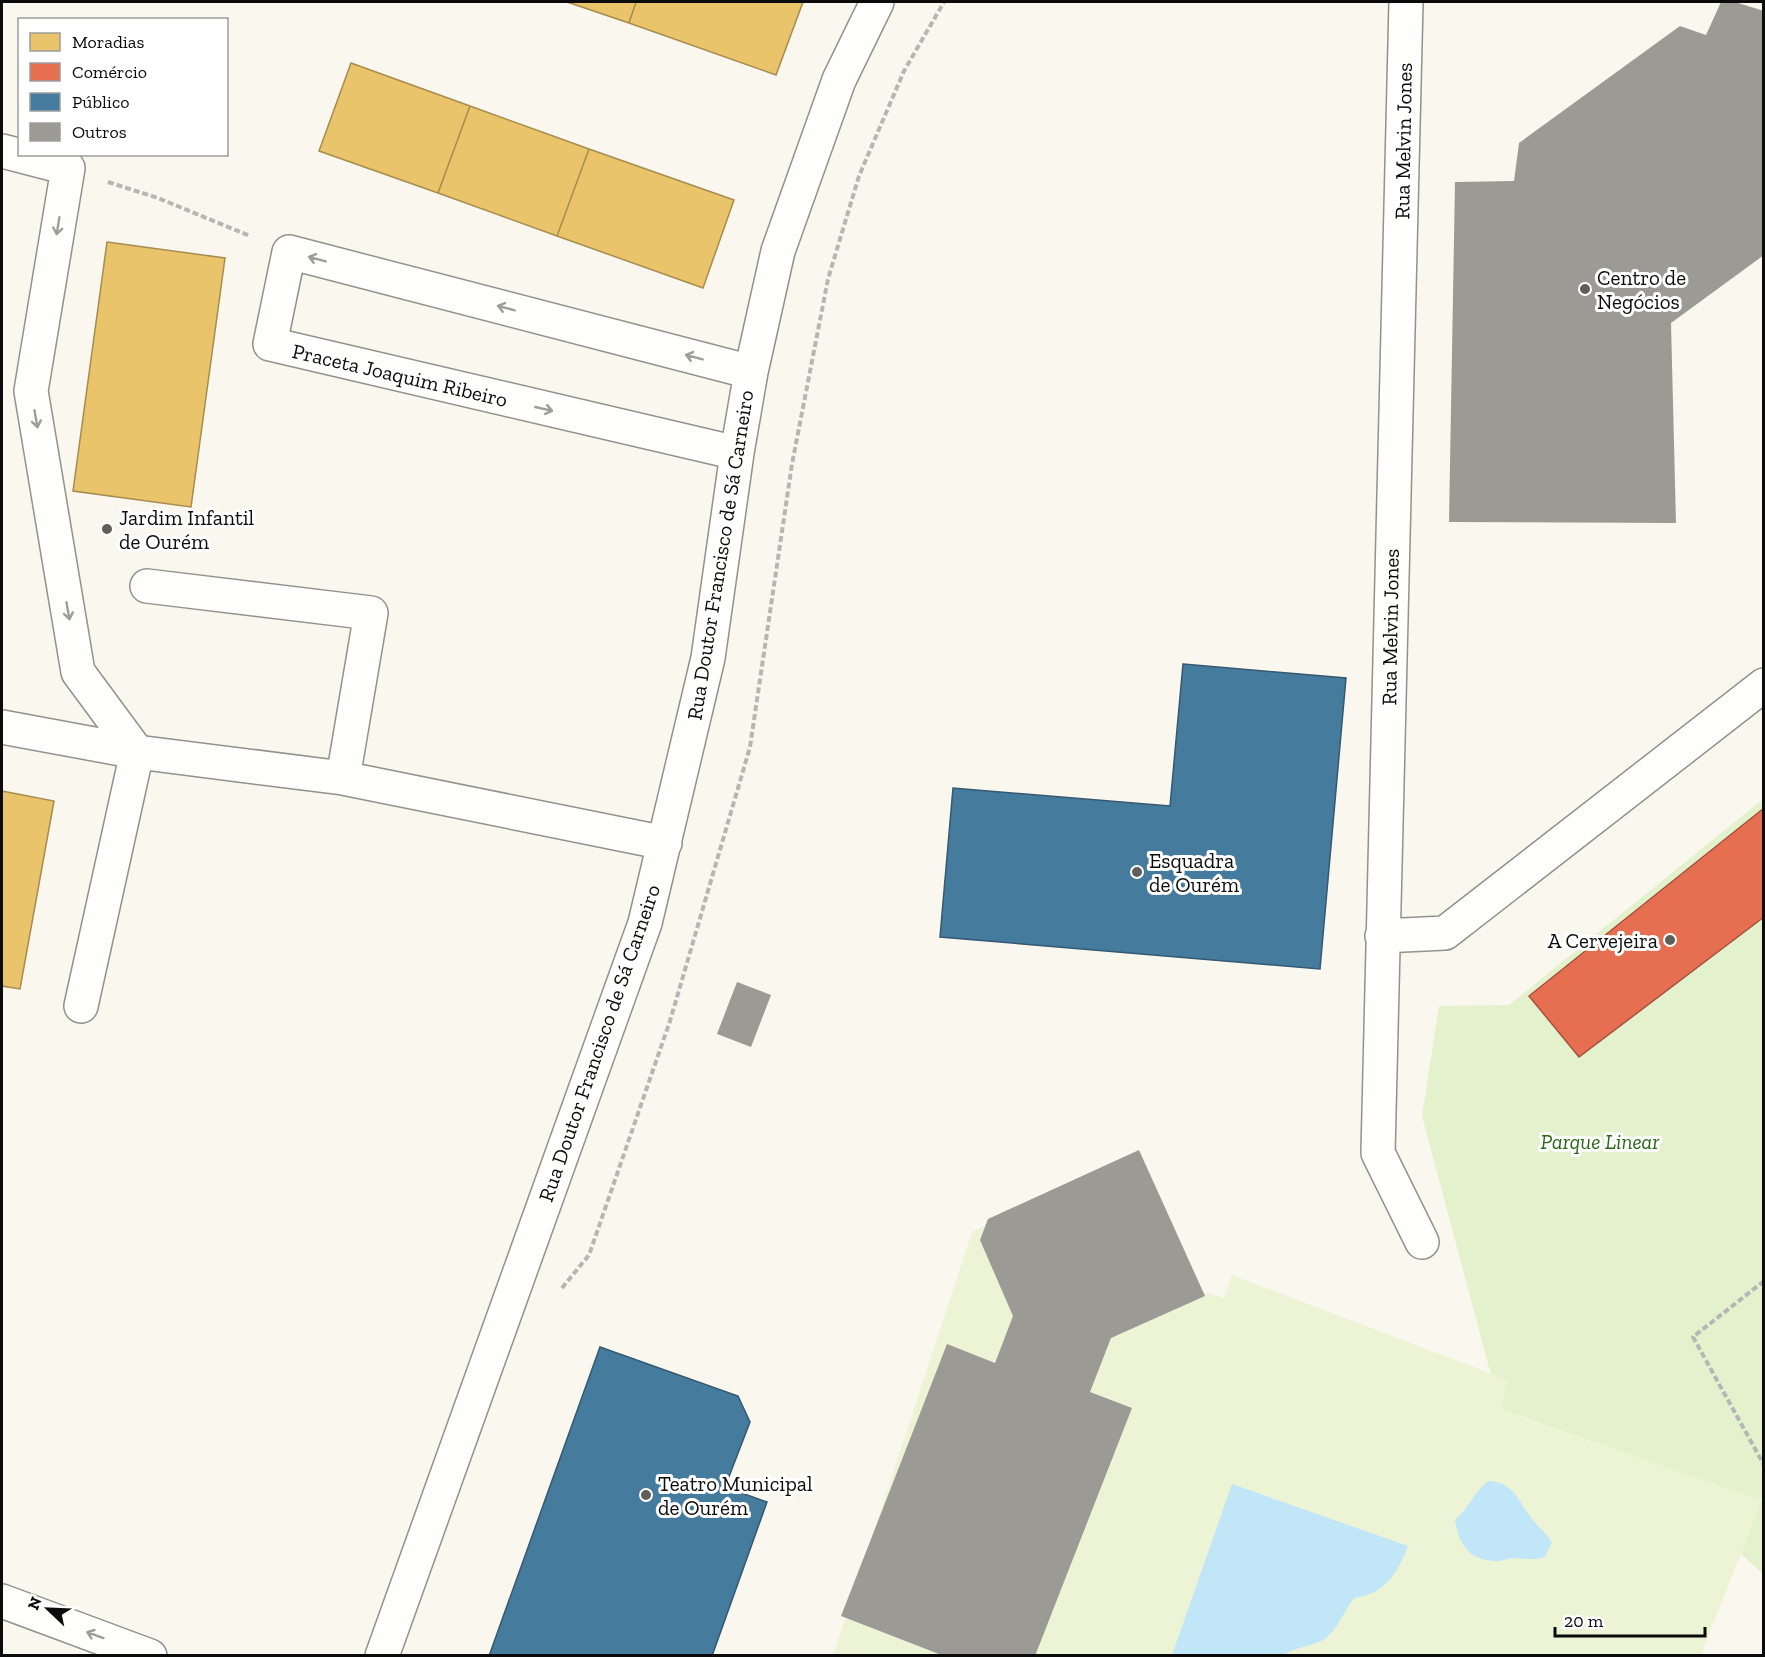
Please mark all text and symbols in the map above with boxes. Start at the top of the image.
legend [18,18,228,156]
text: Moradias [72,31,145,53]
text: Comércio [72,61,147,83]
street label: Rua Melvin Jones [1389,62,1417,220]
text: Público [72,91,129,113]
text: Outros [72,121,127,143]
one-way arrow [53,216,64,236]
one-way arrow [308,253,327,265]
place label: Centro de Negócios [1597,265,1686,314]
marker: Centro de Negócios [1578,282,1592,296]
one-way arrow [497,302,516,314]
street label: Praceta Joaquim Ribeiro [290,338,510,412]
one-way arrow [685,351,704,363]
street label: Rua Doutor Francisco de Sá Carneiro [682,388,758,722]
one-way arrow [534,403,553,415]
one-way arrow [31,408,42,428]
place label: Jardim Infantil de Ourém [119,505,255,554]
marker: Jardim Infantil de Ourém [100,522,114,536]
street label: Rua Melvin Jones [1376,548,1404,706]
one-way arrow [63,601,74,620]
place label: Esquadra de Ourém [1149,848,1239,897]
marker: Esquadra de Ourém [1130,865,1144,879]
street label: Rua Doutor Francisco de Sá Carneiro [533,881,665,1205]
place label: A Cervejeira [1548,928,1658,954]
marker: A Cervejeira [1663,933,1677,947]
park label: Parque Linear [1541,1129,1660,1154]
place label: Teatro Municipal de Ourém [658,1471,813,1520]
marker: Teatro Municipal de Ourém [639,1488,653,1502]
north arrow [18,1579,78,1639]
text: N [24,1594,46,1613]
scale bar [1555,1600,1705,1638]
text: 20 m [1564,1610,1604,1632]
one-way arrow [87,1629,105,1640]

